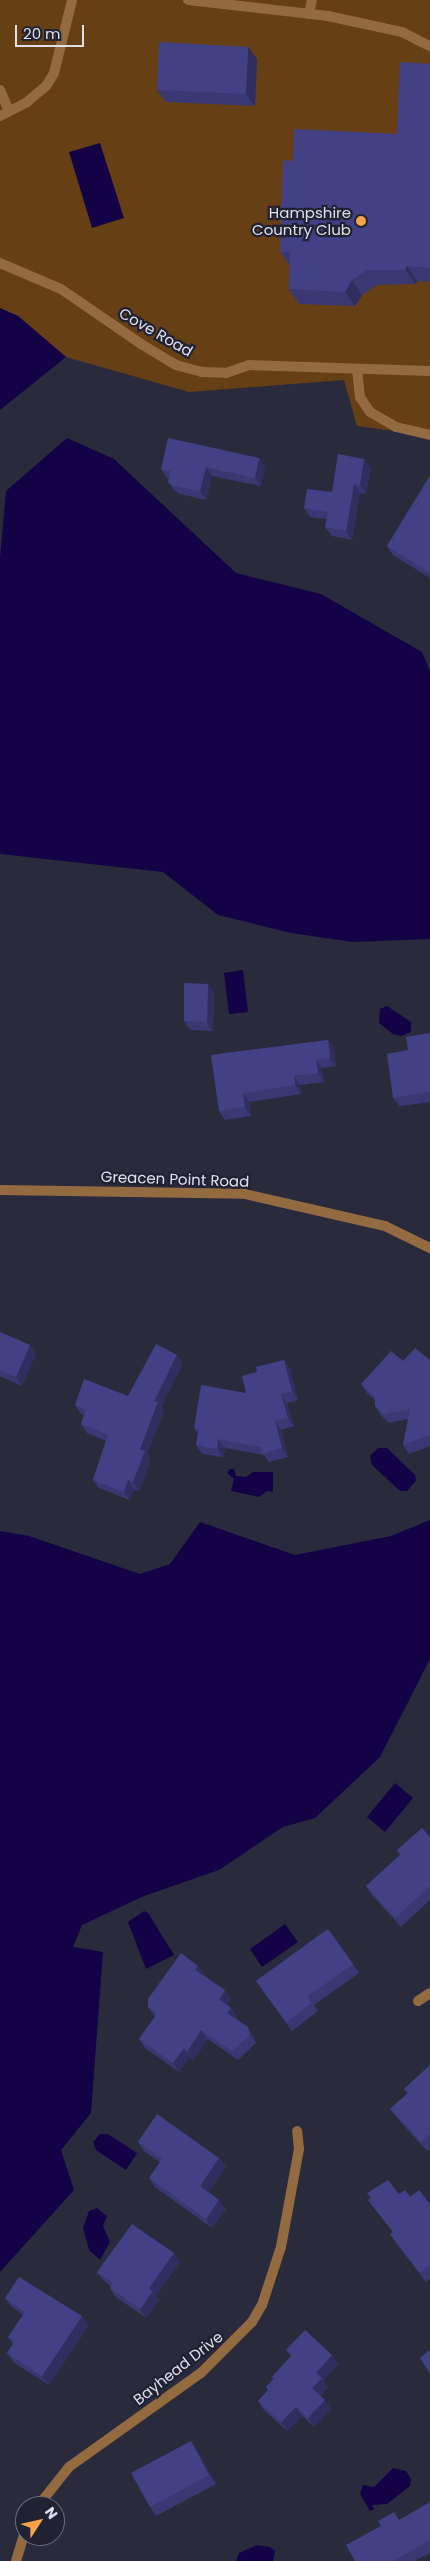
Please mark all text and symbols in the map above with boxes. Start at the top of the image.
scale bar [18,15,86,47]
text: 20 m [23,23,61,44]
place label: Hampshire Country Club [252,203,351,238]
marker: Hampshire Country Club [355,215,367,227]
street label: Cove Road [116,304,196,360]
street label: Greacen Point Road [100,1167,250,1191]
street label: Bayhead Drive [130,2327,226,2409]
north arrow [15,2496,65,2546]
text: N [40,2503,63,2523]

